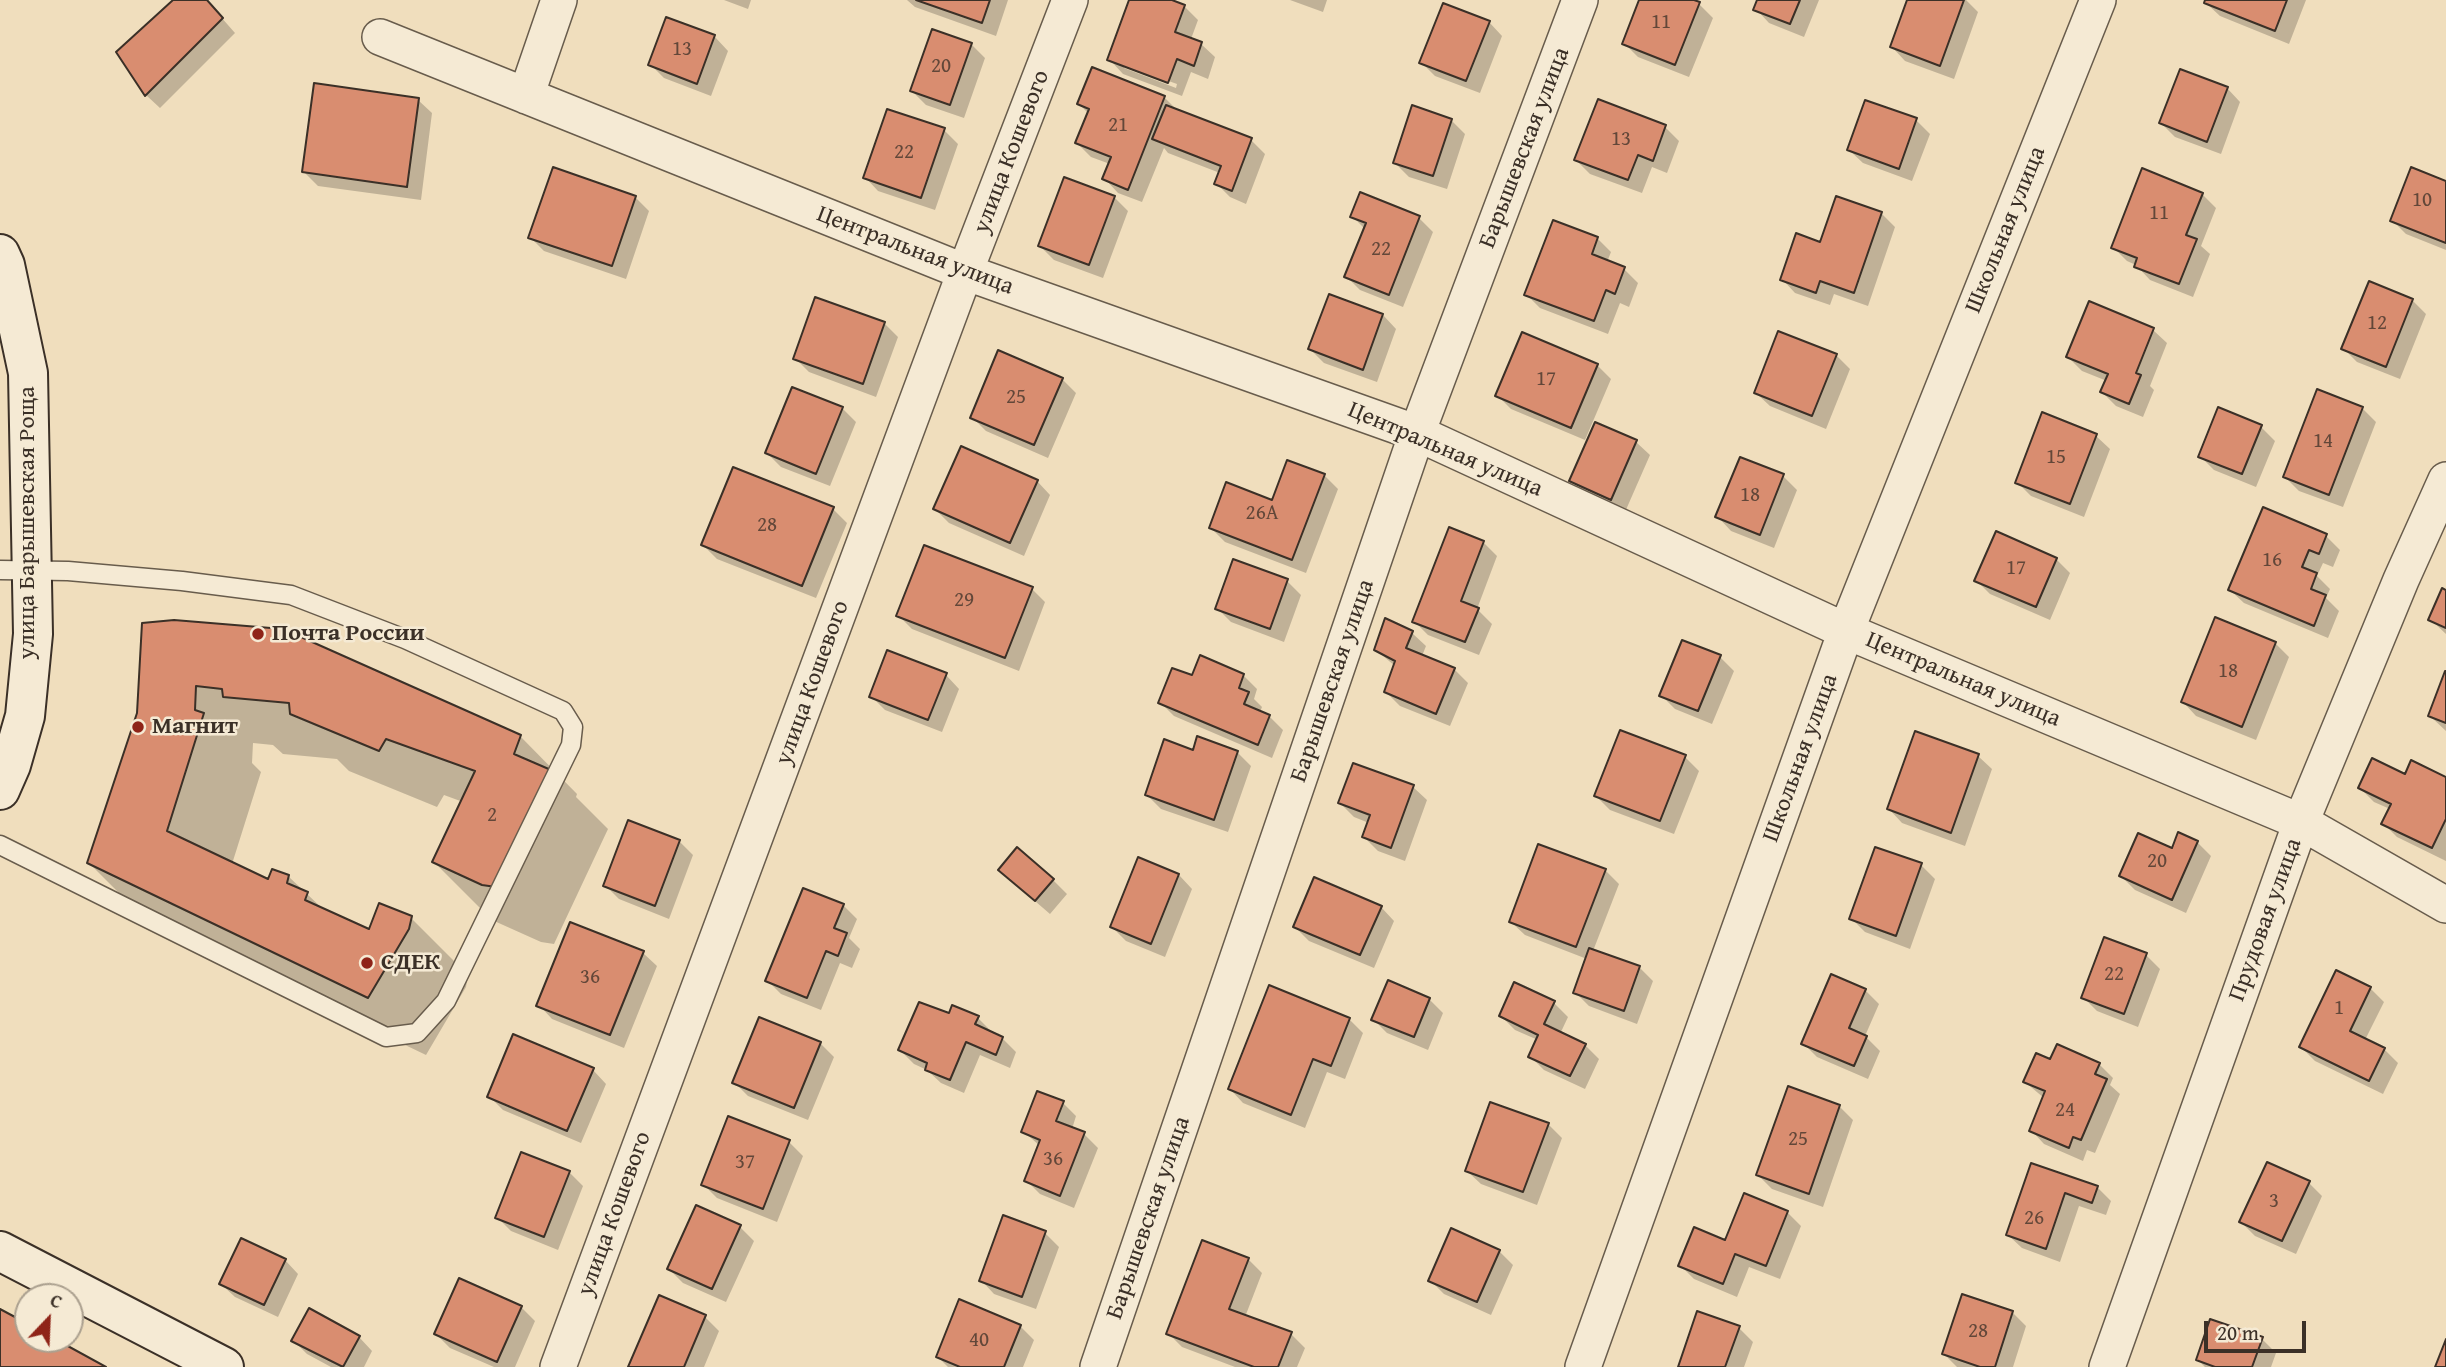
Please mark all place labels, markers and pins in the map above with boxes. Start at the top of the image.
place label: Почта России [272,620,424,648]
marker: Почта России [250,626,266,642]
place label: Магнит [152,713,238,741]
marker: Магнит [130,719,146,735]
place label: СДЕК [381,949,440,977]
marker: СДЕК [359,955,375,971]

